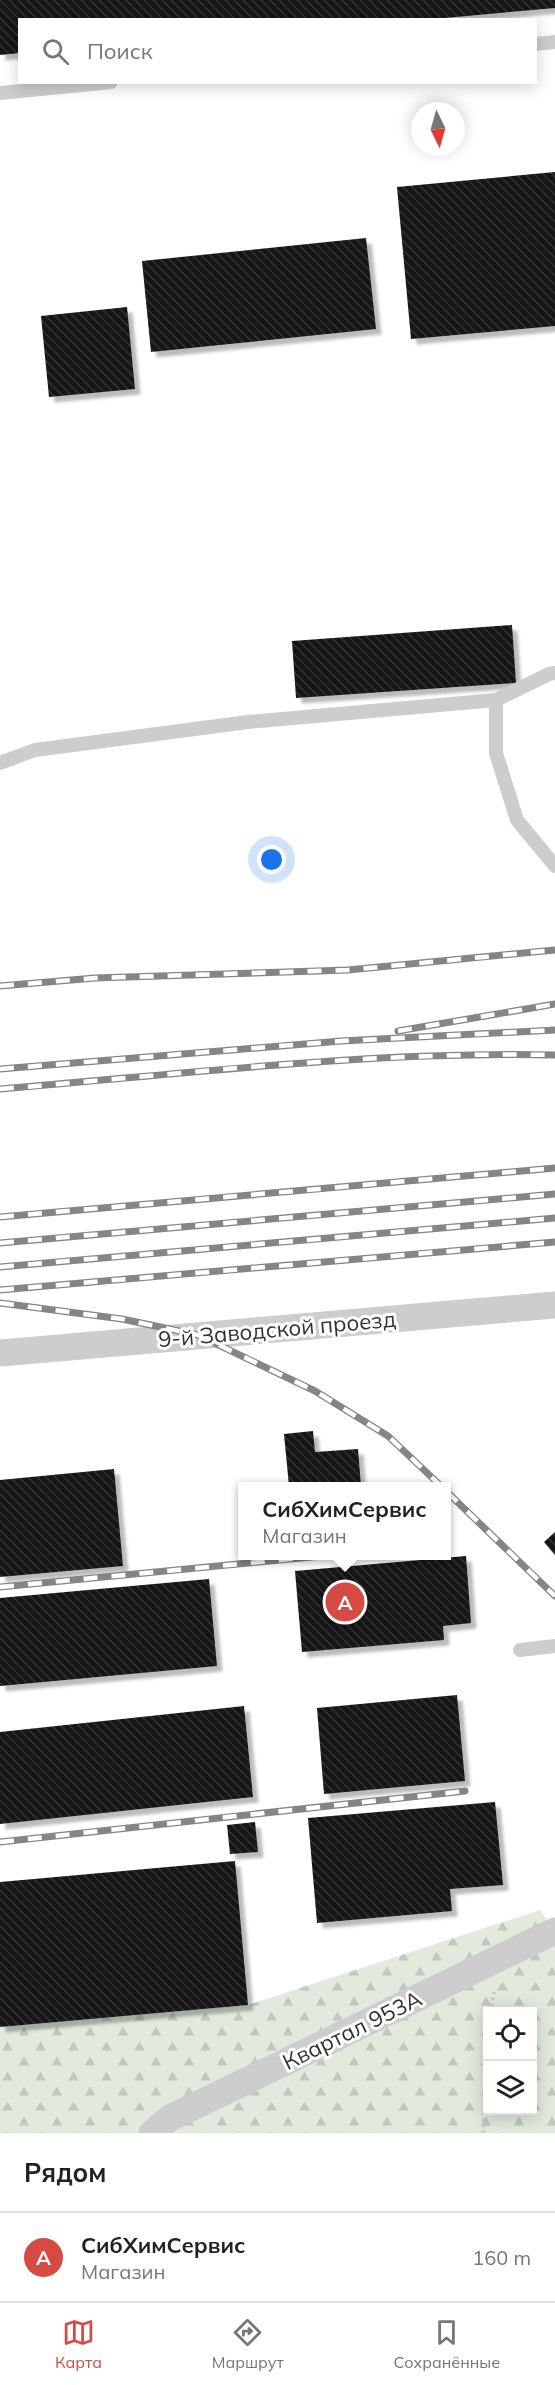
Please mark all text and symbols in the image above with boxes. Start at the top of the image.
search box [18,18,537,84]
icon: search [39,35,72,68]
text: Поиск [87,37,153,65]
north arrow [411,102,465,156]
your location [257,845,286,874]
street label: 9-й Заводской проезд [157,1305,397,1353]
popup [238,1482,451,1560]
text: СибХимСервис [262,1495,427,1523]
text: Магазин [262,1523,347,1548]
pin: A [326,1580,364,1624]
street label: Квартал 953А [278,1984,426,2076]
map controls [483,2007,537,2115]
button: locate [483,2007,537,2061]
button: layers [483,2061,537,2115]
text: Рядом [24,2156,107,2189]
text: СибХимСервис [81,2231,245,2259]
text: A [36,2245,51,2270]
text: 160 m [472,2245,531,2270]
text: Магазин [81,2259,165,2284]
tab: Карта [55,2316,102,2372]
tab: Маршрут [212,2316,284,2372]
tab: Сохранённые [394,2316,500,2372]

